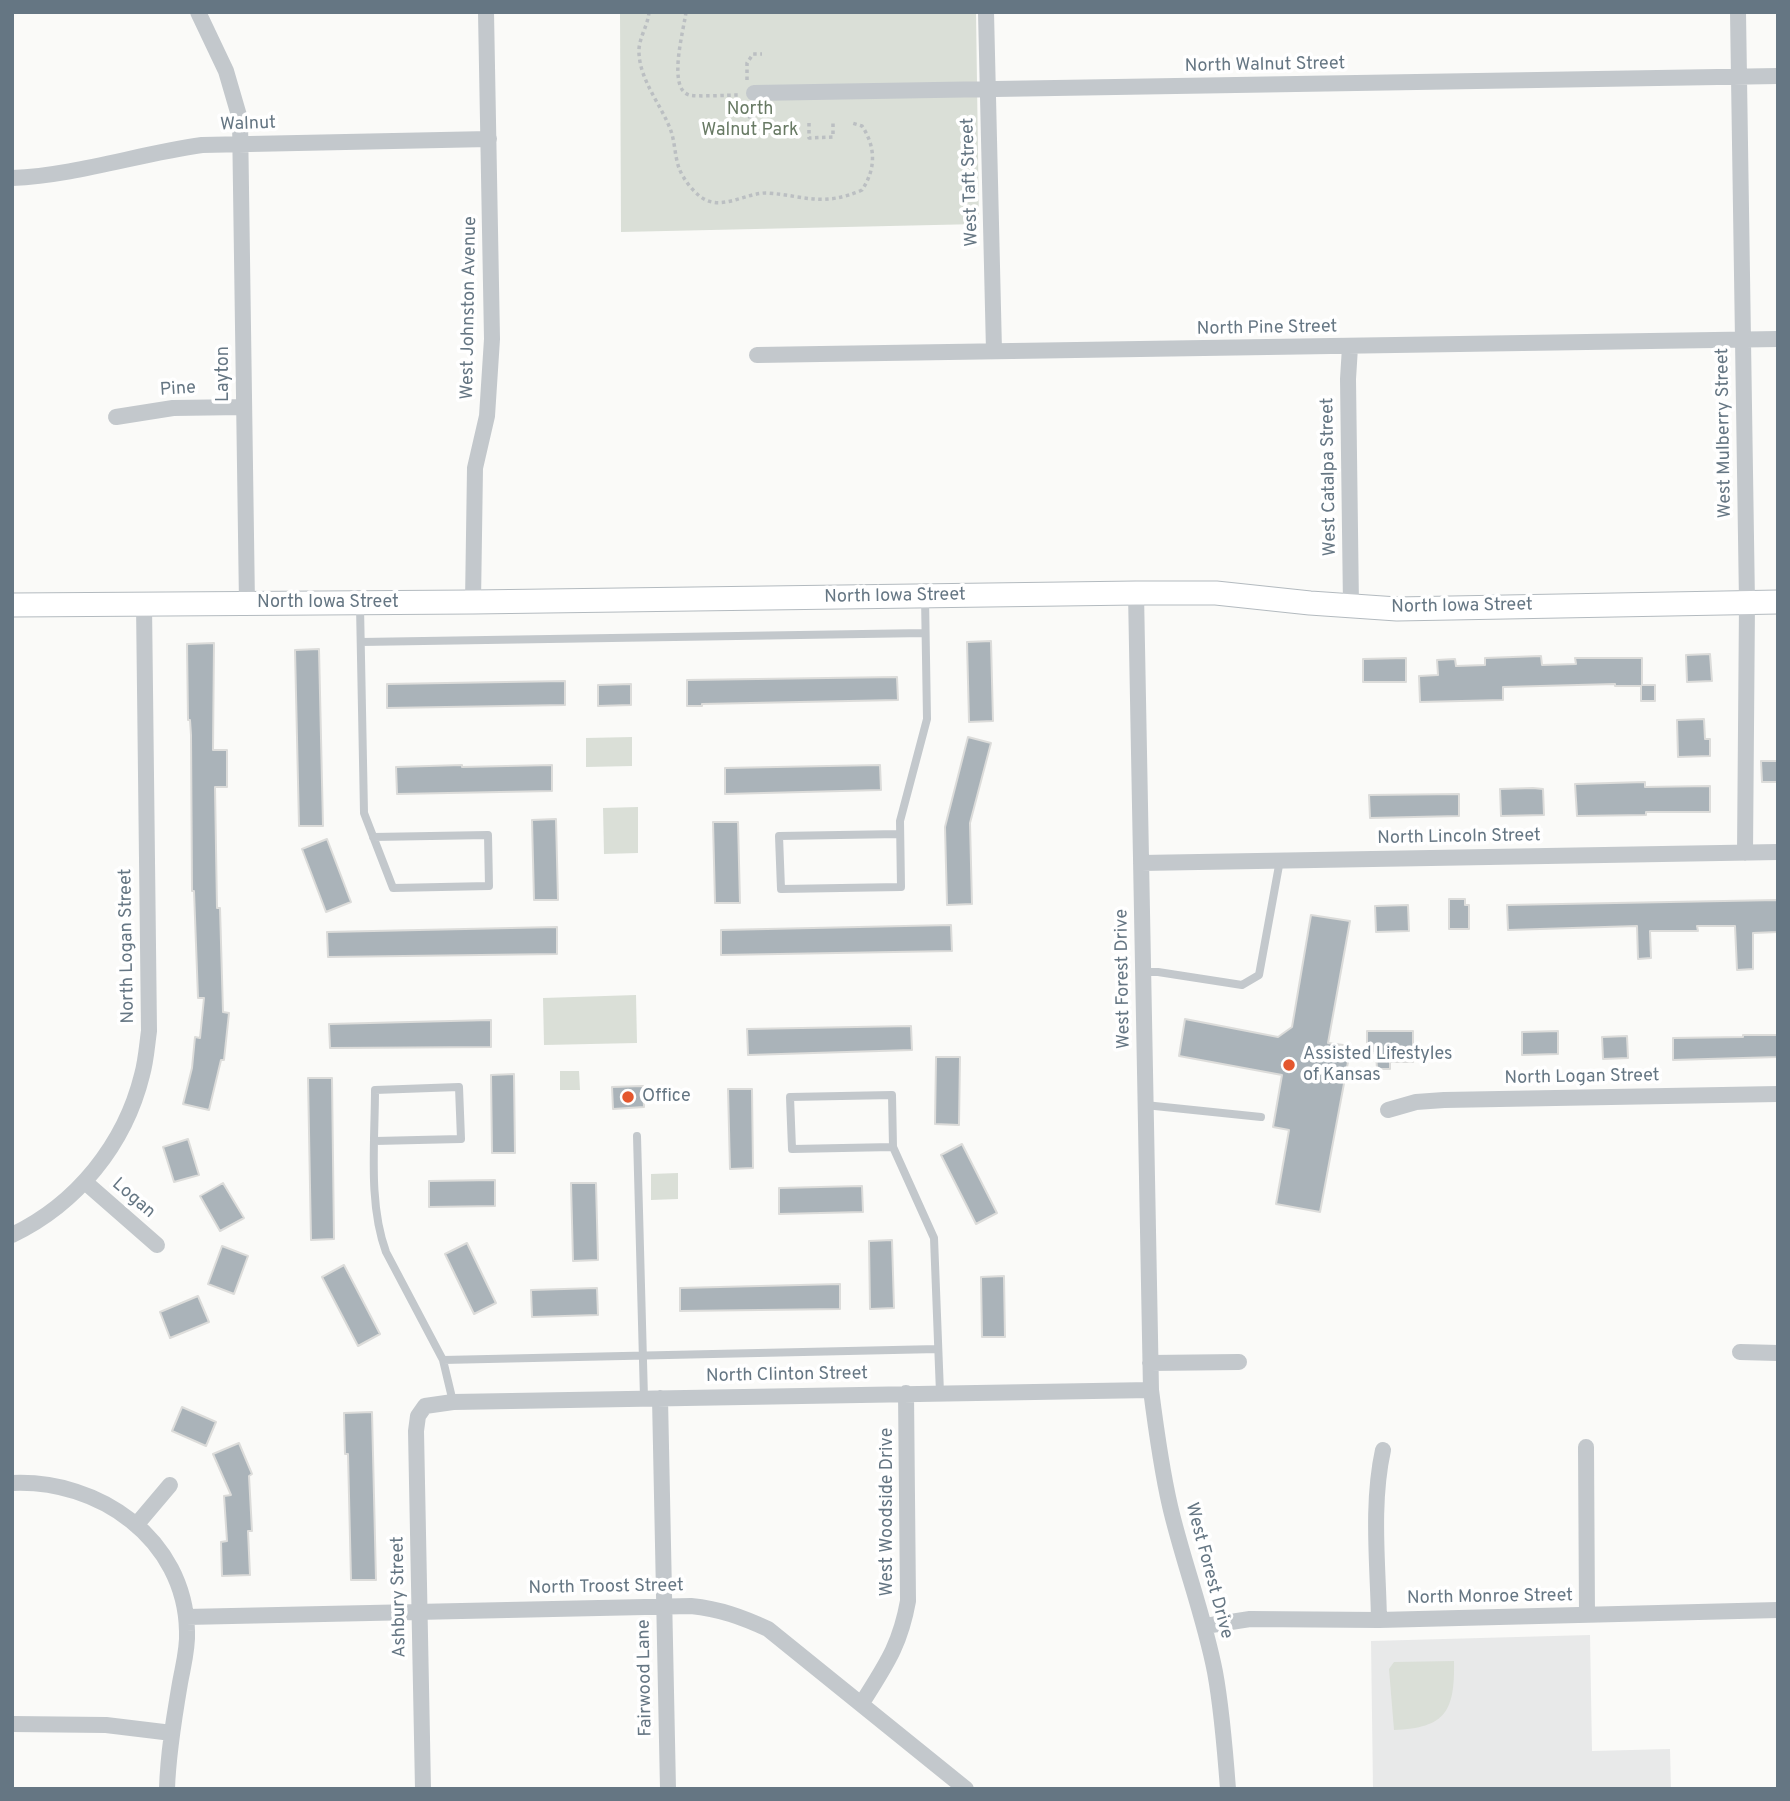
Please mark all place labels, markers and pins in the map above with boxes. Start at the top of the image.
place label: Assisted Lifestyles of Kansas [1303,1044,1452,1086]
marker: Assisted Lifestyles of Kansas [1281,1057,1297,1073]
place label: Office [642,1086,691,1108]
marker: Office [620,1089,636,1105]

